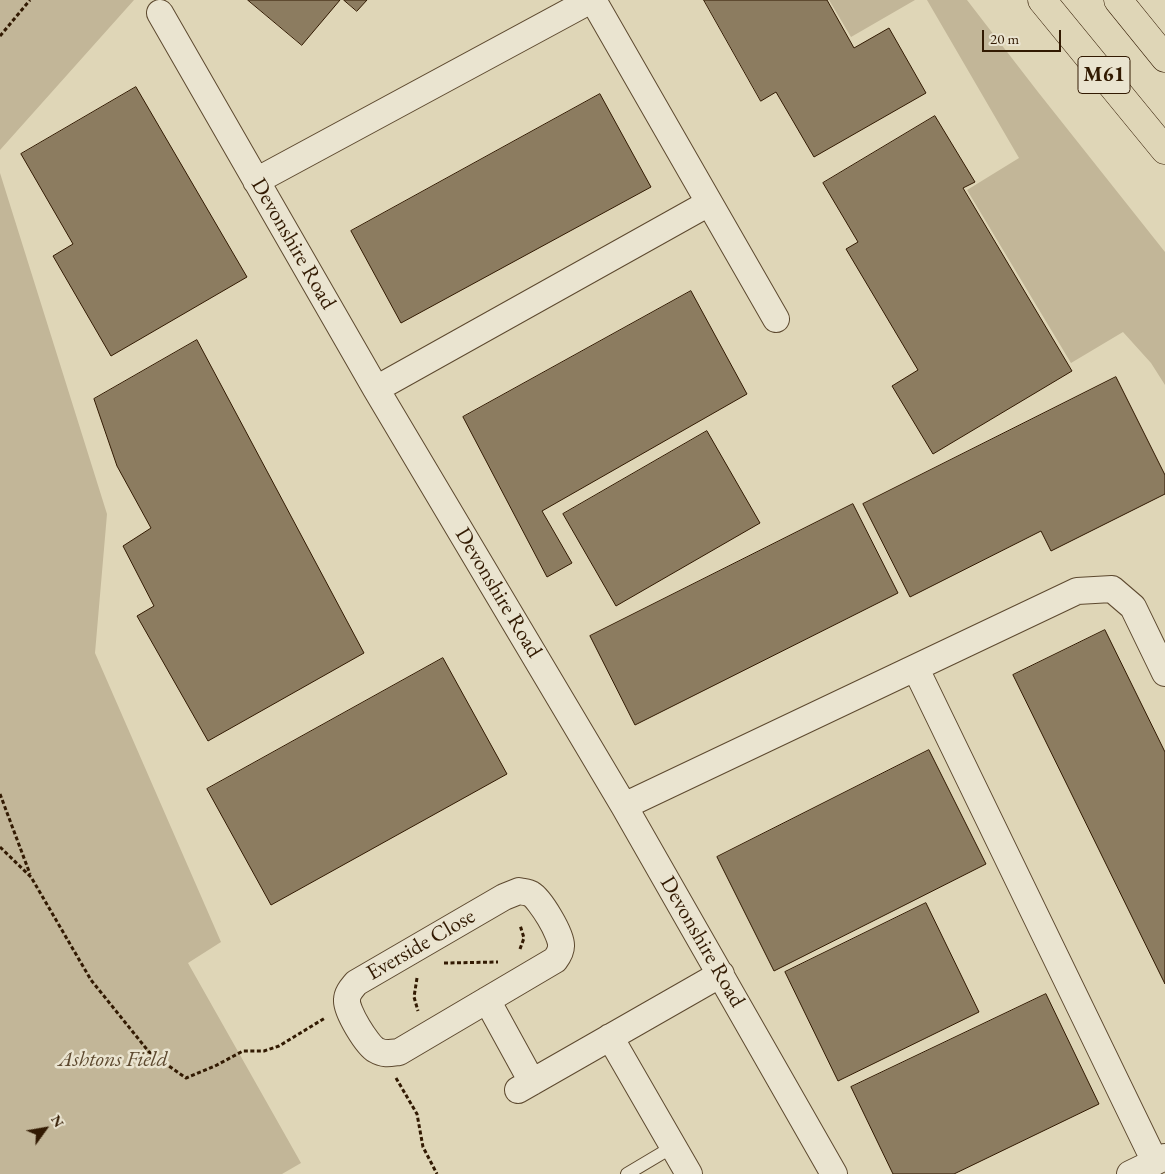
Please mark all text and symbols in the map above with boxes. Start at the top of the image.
scale bar [985,20,1064,52]
text: 20 m [990,29,1019,48]
road number: M61 [1078,56,1130,94]
street label: Devonshire Road [245,174,341,314]
street label: Devonshire Road [449,523,547,663]
street label: Devonshire Road [654,872,750,1012]
street label: Everside Close [362,903,480,987]
park label: Ashtons Field [58,1047,168,1073]
north arrow [20,1104,70,1154]
text: N [47,1111,68,1131]

